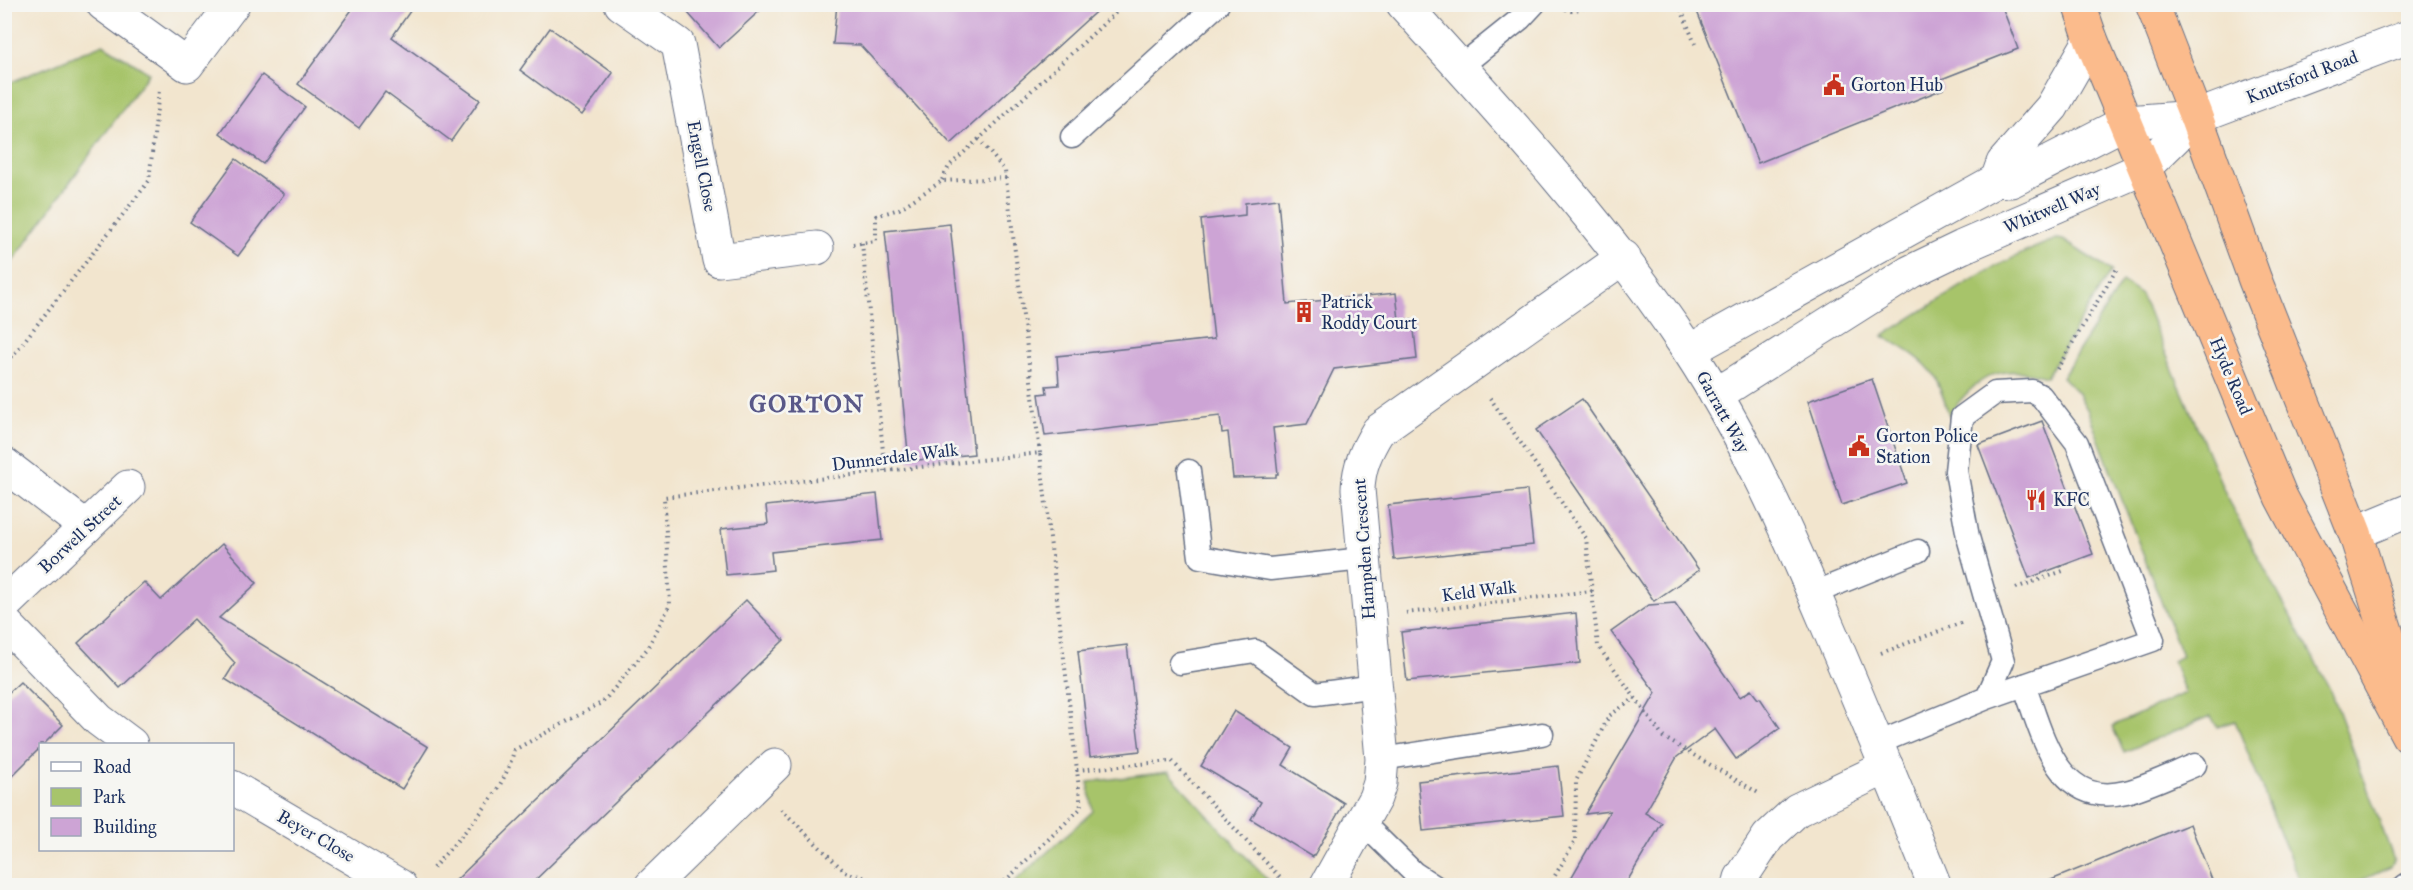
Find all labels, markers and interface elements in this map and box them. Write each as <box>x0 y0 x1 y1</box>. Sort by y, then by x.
street label: Knutsford Road <box>2243 46 2361 108</box>
public building icon: Gorton Hub <box>1822 73 1846 97</box>
place label: Gorton Hub <box>1851 74 1943 96</box>
street label: Engell Close <box>681 119 722 214</box>
street label: Whitwell Way <box>2000 177 2104 238</box>
place label: Patrick Roddy Court <box>1321 291 1418 334</box>
building icon: Patrick Roddy Court <box>1292 300 1316 324</box>
street label: Hyde Road <box>2205 334 2257 418</box>
street label: Garratt Way <box>1691 367 1755 457</box>
district label: GORTON <box>749 389 865 419</box>
place label: Gorton Police Station <box>1876 425 1978 468</box>
public building icon: Gorton Police Station <box>1847 434 1871 458</box>
street label: Dunnerdale Walk <box>830 438 960 476</box>
street label: Hampden Crescent <box>1348 477 1380 620</box>
restaurant icon: KFC <box>2024 488 2048 512</box>
place label: KFC <box>2053 489 2090 511</box>
street label: Borwell Street <box>34 490 126 578</box>
street label: Keld Walk <box>1441 575 1518 606</box>
legend <box>39 743 234 851</box>
text: Road <box>93 756 131 778</box>
text: Park <box>93 786 126 808</box>
street label: Beyer Close <box>273 805 359 867</box>
text: Building <box>93 816 157 839</box>

